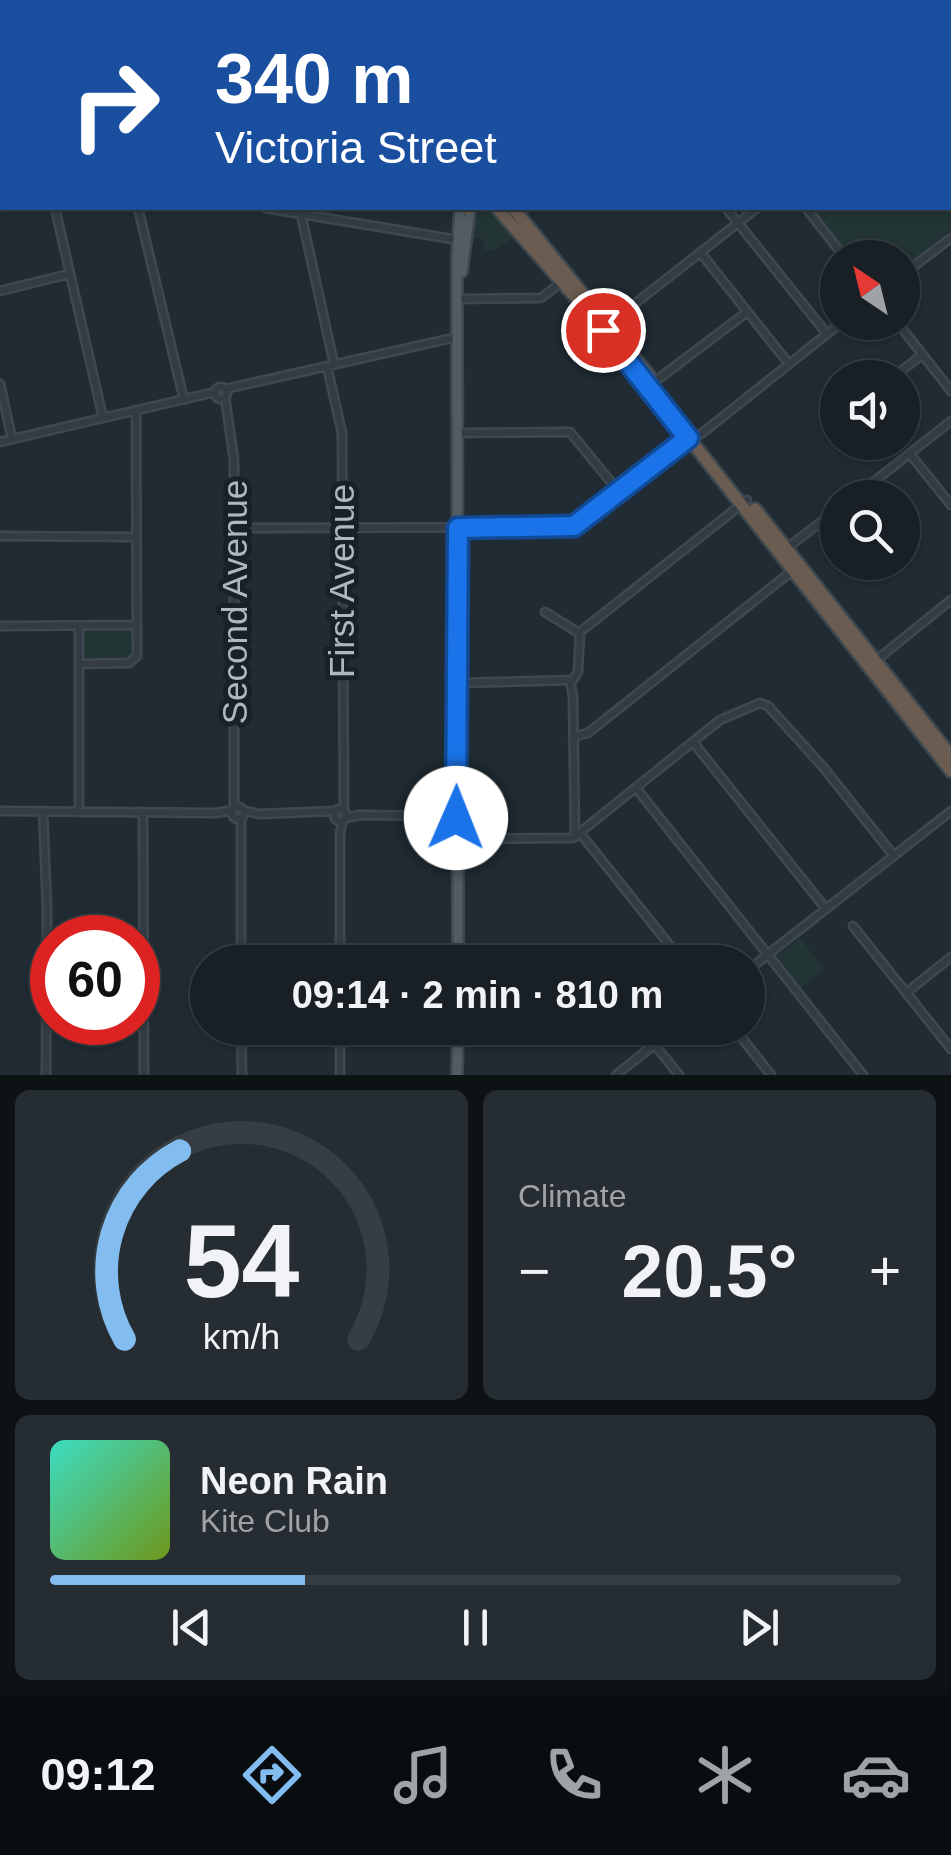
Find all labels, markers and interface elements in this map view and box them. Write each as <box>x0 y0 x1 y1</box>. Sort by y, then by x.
icon: right <box>50 40 180 170</box>
text: 340 m <box>215 40 413 118</box>
text: Victoria Street <box>215 122 497 173</box>
north arrow <box>820 240 920 340</box>
map controls <box>820 240 920 580</box>
pin <box>561 288 646 373</box>
icon: arrive <box>576 303 631 358</box>
button: sound <box>820 360 920 460</box>
street label: Second Avenue <box>215 480 254 724</box>
button: search <box>820 480 920 580</box>
street label: First Avenue <box>322 484 361 678</box>
position arrow <box>404 766 508 870</box>
speed limit sign: 60 <box>30 915 160 1045</box>
text: 09:14 · 2 min · 810 m <box>292 974 663 1016</box>
text: Climate <box>518 1178 626 1214</box>
text: 54 <box>184 1203 299 1319</box>
text: 20.5° <box>622 1229 797 1313</box>
text: − <box>518 1240 550 1302</box>
text: + <box>869 1240 901 1302</box>
text: km/h <box>203 1317 280 1357</box>
text: Neon Rain <box>200 1460 388 1502</box>
text: Kite Club <box>200 1503 330 1539</box>
icon: previous <box>164 1600 219 1655</box>
icon: pause <box>448 1600 503 1655</box>
icon: next <box>732 1600 787 1655</box>
icon: directions <box>237 1740 307 1810</box>
icon: music <box>388 1740 458 1810</box>
icon: phone <box>539 1740 609 1810</box>
icon: climate <box>690 1740 760 1810</box>
icon: car <box>841 1740 911 1810</box>
text: 09:12 <box>40 1749 156 1800</box>

